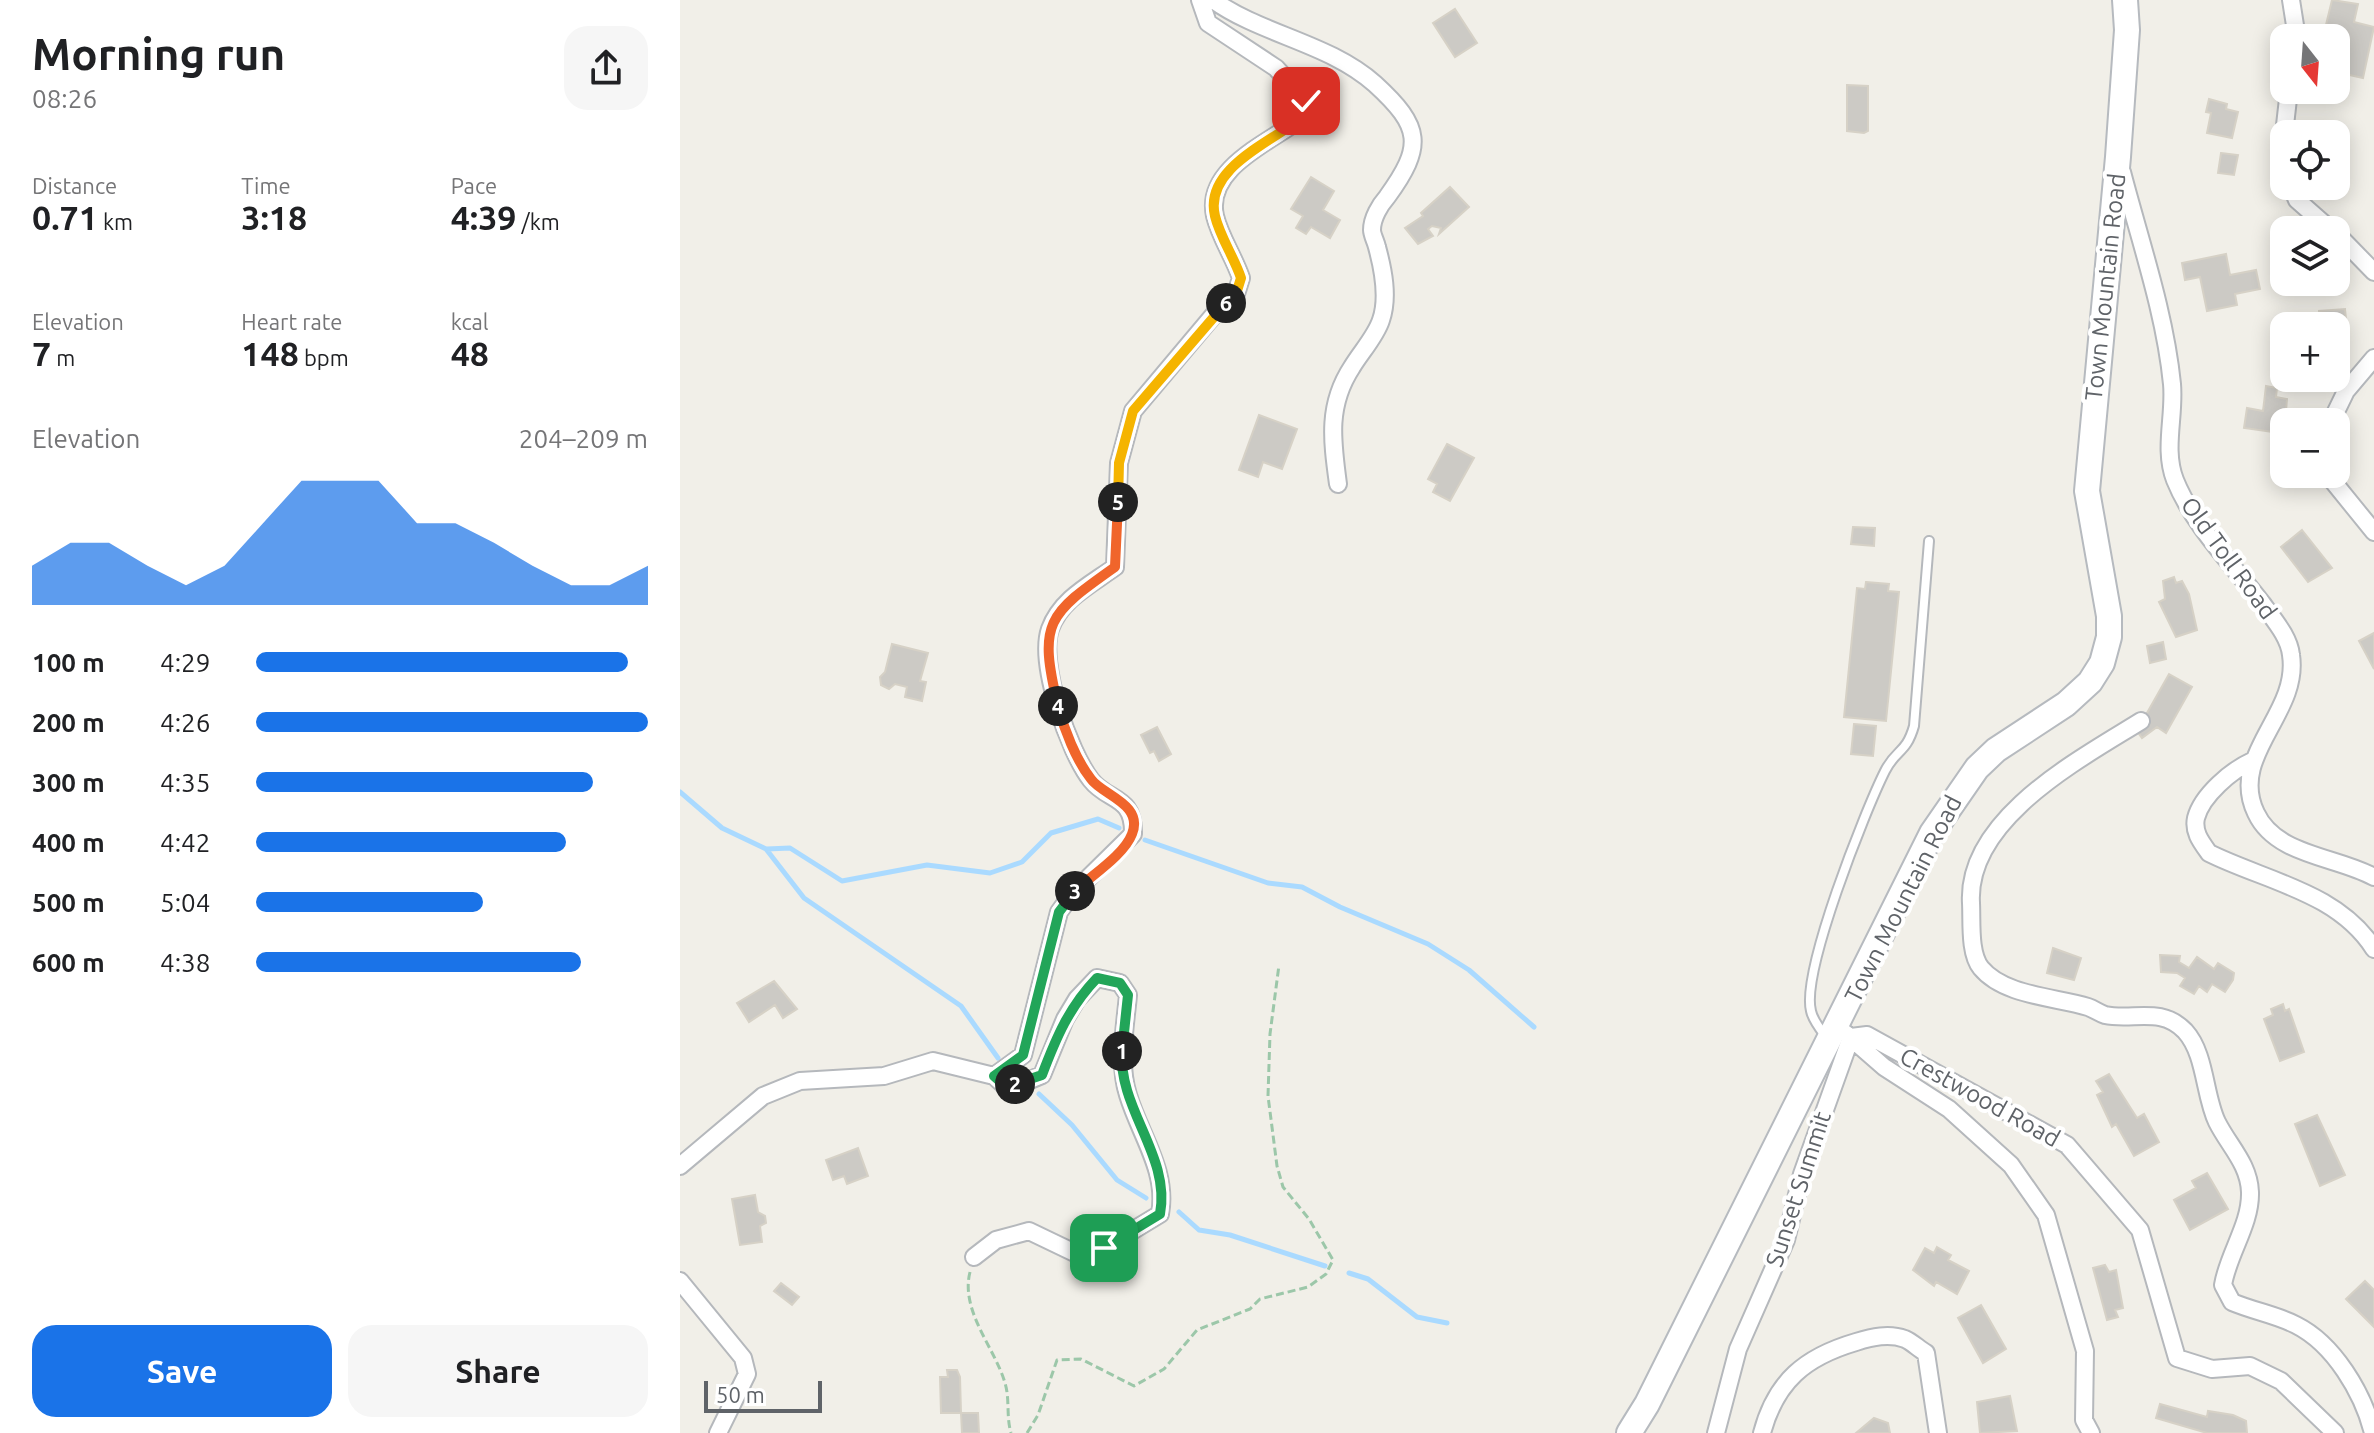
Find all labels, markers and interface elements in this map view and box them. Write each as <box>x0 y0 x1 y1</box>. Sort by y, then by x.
north arrow <box>2270 24 2350 104</box>
map controls <box>2270 24 2350 488</box>
button: share <box>564 26 648 110</box>
text: Morning run <box>32 29 285 78</box>
pin <box>1272 67 1340 135</box>
icon: check <box>1284 79 1328 123</box>
text: 08:26 <box>32 84 97 113</box>
button: locate <box>2270 120 2350 200</box>
street label: Town Mountain Road <box>2080 172 2130 402</box>
text: Distance <box>32 173 117 198</box>
text: Time <box>241 173 291 198</box>
text: Pace <box>451 173 497 198</box>
text: 0.71 <box>32 198 98 236</box>
text: 3:18 <box>241 198 307 236</box>
text: 4:39 <box>451 198 517 236</box>
text: km <box>98 209 133 234</box>
text: /km <box>517 209 560 234</box>
button: layers <box>2270 216 2350 296</box>
pin: 6 <box>1206 283 1246 323</box>
text: 6 <box>1220 290 1232 315</box>
text: Elevation <box>32 309 124 334</box>
text: Heart rate <box>241 309 343 334</box>
text: kcal <box>451 309 489 334</box>
button: + <box>2270 312 2350 392</box>
text: 7 <box>32 334 51 372</box>
text: 148 <box>241 334 299 372</box>
text: 48 <box>451 334 489 372</box>
text: m <box>51 345 75 370</box>
text: bpm <box>299 345 349 370</box>
button: − <box>2270 408 2350 488</box>
text: Elevation <box>32 424 140 453</box>
text: 204–209 m <box>519 424 648 453</box>
pin: 5 <box>1098 482 1138 522</box>
text: 5 <box>1112 489 1124 514</box>
street label: Old Toll Road <box>2176 492 2282 624</box>
text: 100 m <box>32 648 105 677</box>
text: 4:29 <box>160 648 210 677</box>
pin: 4 <box>1038 686 1078 726</box>
text: 4 <box>1052 693 1064 718</box>
text: 200 m <box>32 708 105 737</box>
text: 4:26 <box>160 708 210 737</box>
text: 300 m <box>32 768 105 797</box>
text: 4:35 <box>160 768 210 797</box>
street label: Town Mountain Road <box>1839 791 1967 1007</box>
text: 400 m <box>32 828 105 857</box>
text: 4:42 <box>160 828 210 857</box>
pin: 3 <box>1055 871 1095 911</box>
text: 3 <box>1069 878 1081 903</box>
text: 500 m <box>32 888 105 917</box>
text: 5:04 <box>160 888 210 917</box>
text: 600 m <box>32 948 105 977</box>
text: 4:38 <box>160 948 210 977</box>
pin: 1 <box>1102 1031 1142 1071</box>
text: 1 <box>1116 1038 1128 1063</box>
street label: Crestwood Road <box>1895 1042 2065 1152</box>
pin: 2 <box>995 1064 1035 1104</box>
text: 2 <box>1009 1071 1021 1096</box>
street label: Sunset Summit <box>1760 1107 1836 1270</box>
pin <box>1070 1214 1138 1282</box>
icon: arrive <box>1082 1226 1126 1270</box>
button: Save <box>32 1325 332 1417</box>
button: Share <box>348 1325 648 1417</box>
scale bar <box>704 1377 822 1413</box>
text: 50 m <box>716 1382 765 1407</box>

